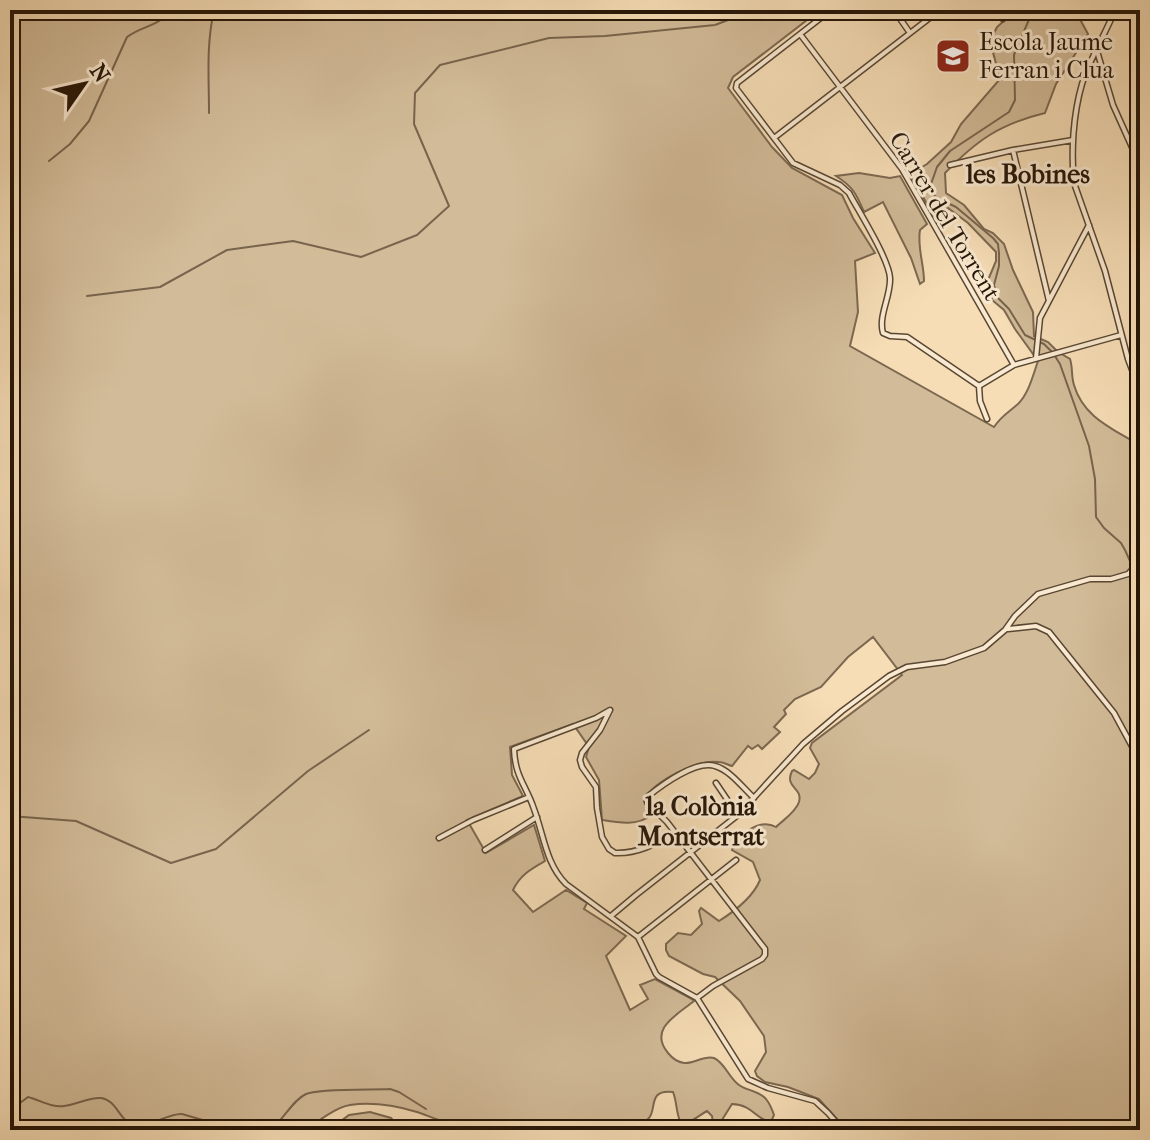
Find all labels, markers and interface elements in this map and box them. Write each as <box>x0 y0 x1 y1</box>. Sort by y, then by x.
place label: Escola Jaume Ferran i Clua <box>979 28 1115 84</box>
school or university icon: Escola Jaume Ferran i Clua <box>934 37 972 75</box>
north arrow <box>44 44 124 124</box>
text: N <box>84 59 115 88</box>
street label: Carrer del Torrent <box>884 127 1007 306</box>
district label: les Bobines <box>965 159 1090 190</box>
district label: la Colònia Montserrat <box>638 791 765 852</box>

